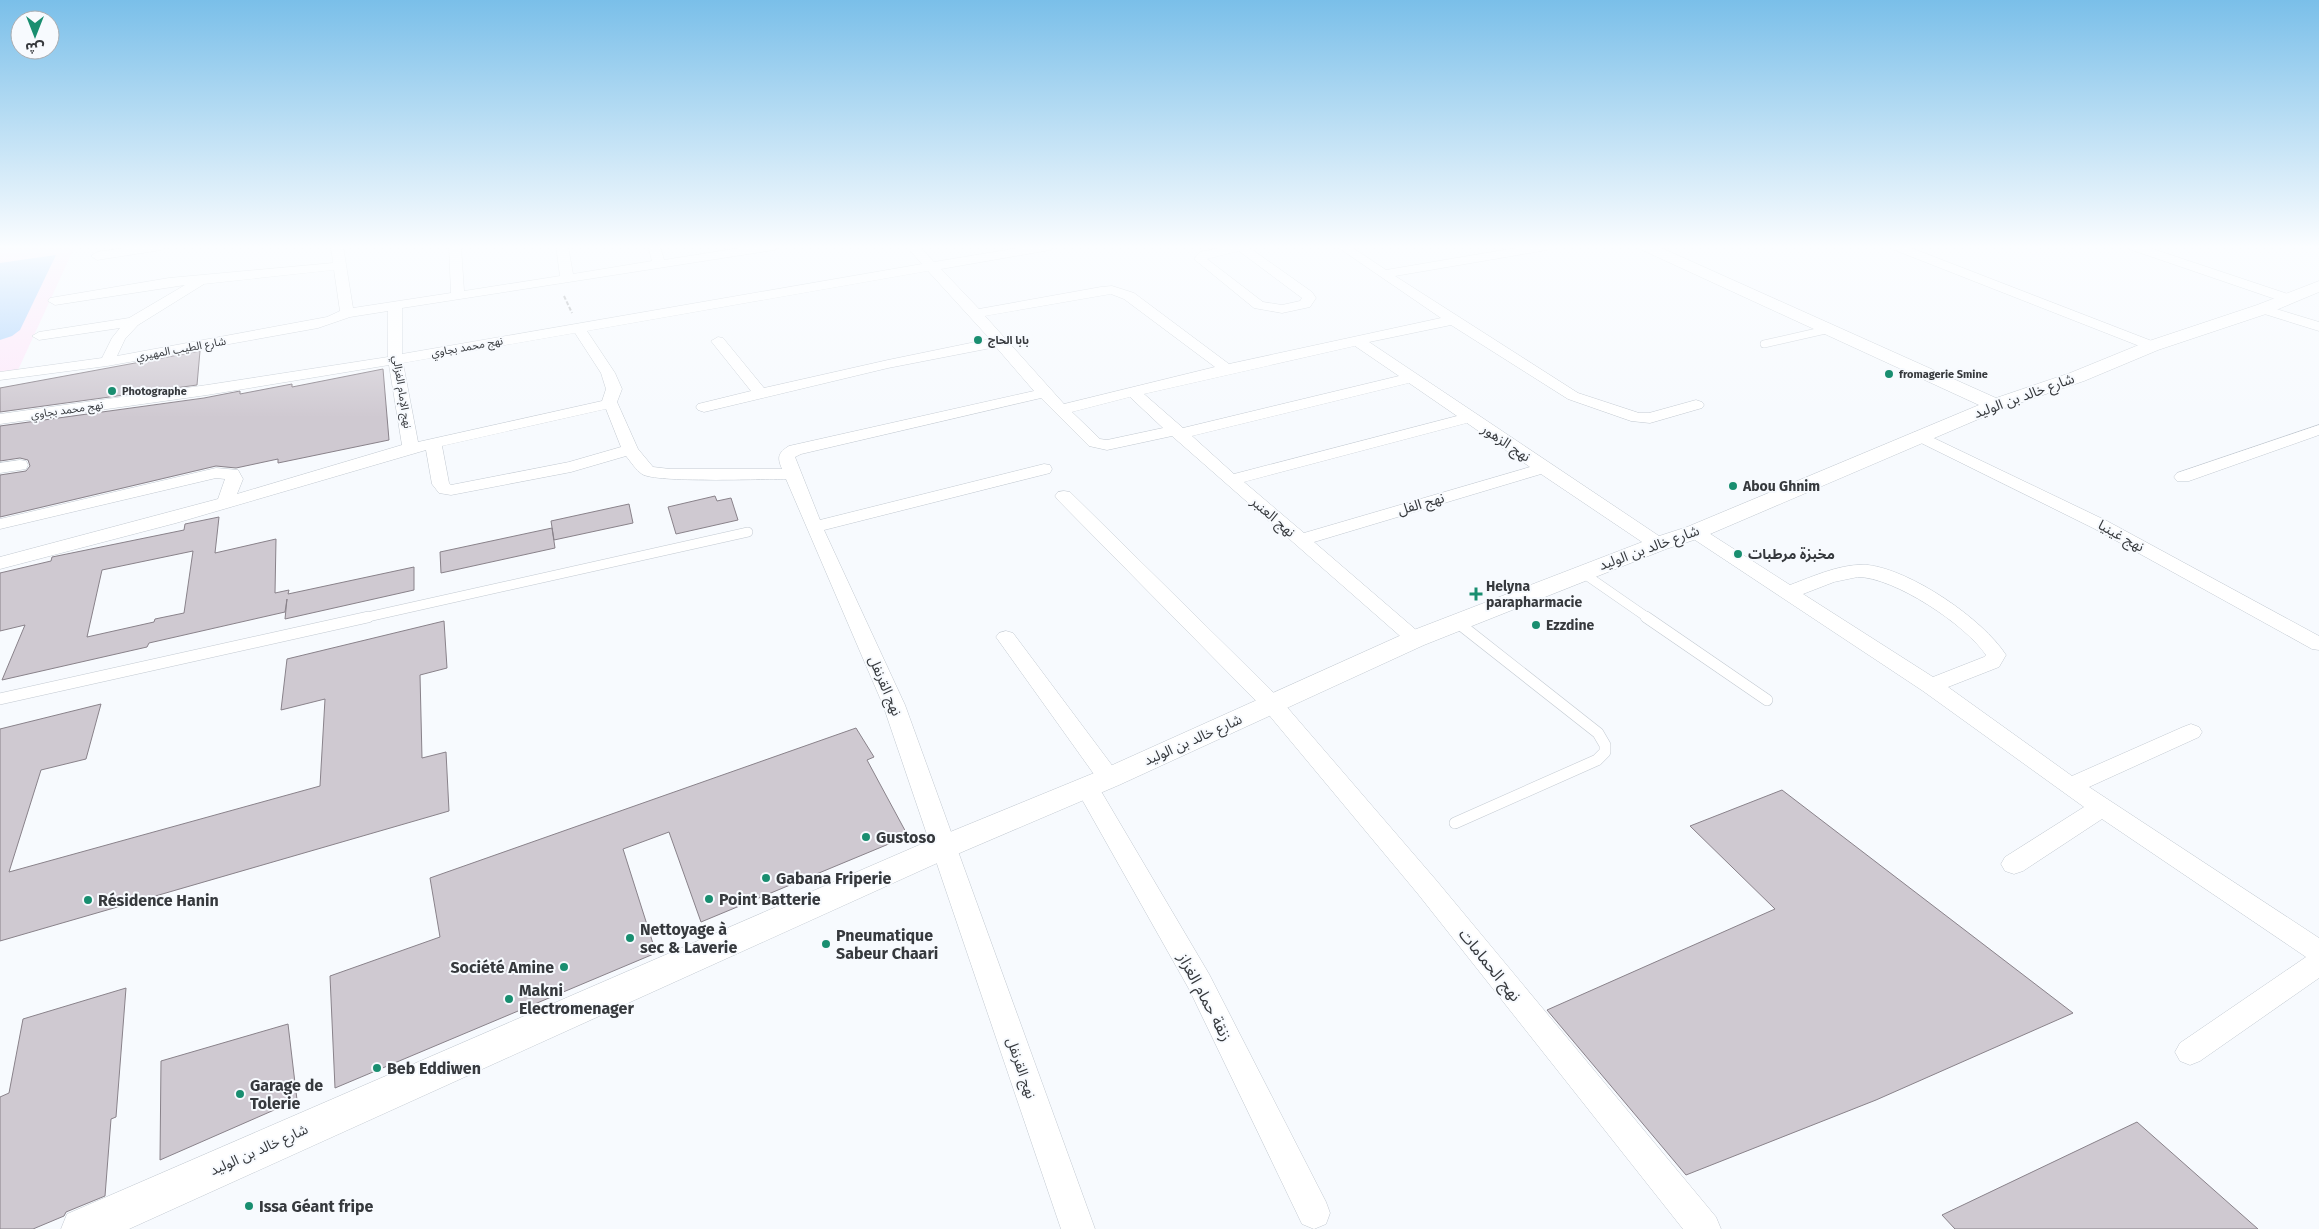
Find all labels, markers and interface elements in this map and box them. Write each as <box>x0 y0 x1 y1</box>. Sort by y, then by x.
north arrow <box>10 10 60 60</box>
text: ش <box>25 39 45 56</box>
street label: نهج محمد بجاوي <box>430 334 505 362</box>
marker: بابا الحاج <box>972 334 984 346</box>
place label: بابا الحاج <box>988 334 1029 348</box>
street label: شارع الطيب المهيري <box>135 335 228 366</box>
street label: نهج الإمام الغزالي <box>387 355 414 430</box>
marker: fromagerie Smine <box>1883 368 1895 380</box>
place label: fromagerie Smine <box>1899 368 1988 381</box>
street label: شارع خالد بن الوليد <box>1971 370 2077 424</box>
marker: Photographe <box>106 385 118 397</box>
place label: Photographe <box>122 385 187 398</box>
street label: نهج محمد بجاوي <box>30 398 104 424</box>
street label: نهج الزهور <box>1476 420 1534 467</box>
place label: Abou Ghnim <box>1742 478 1820 495</box>
marker: Abou Ghnim <box>1727 480 1739 492</box>
street label: نهج الفل <box>1396 489 1447 521</box>
street label: نهج العنبر <box>1245 493 1299 542</box>
street label: نهج غينيا <box>2094 516 2147 557</box>
street label: شارع خالد بن الوليد <box>1596 522 1702 576</box>
place label: مخبزة مرطبات <box>1748 546 1835 563</box>
marker: مخبزة مرطبات <box>1732 548 1744 560</box>
place label: Helyna parapharmacie <box>1486 578 1583 611</box>
marker: Helyna parapharmacie <box>1470 588 1482 600</box>
place label: Ezzdine <box>1546 617 1595 634</box>
marker: Ezzdine <box>1530 619 1542 631</box>
street label: نهج القرنفل <box>863 653 905 720</box>
street label: شارع خالد بن الوليد <box>1141 711 1246 771</box>
place label: Gustoso <box>876 828 936 847</box>
marker: Gustoso <box>860 831 872 843</box>
place label: Gabana Friperie <box>776 869 892 888</box>
marker: Gabana Friperie <box>760 872 772 884</box>
place label: Point Batterie <box>719 890 821 909</box>
place label: Résidence Hanin <box>98 891 219 910</box>
marker: Point Batterie <box>703 893 715 905</box>
marker: Résidence Hanin <box>82 894 94 906</box>
place label: Nettoyage à sec & Laverie <box>640 920 737 957</box>
street label: نهج الحمامات <box>1453 925 1525 1007</box>
place label: Pneumatique Sabeur Chaari <box>836 926 938 963</box>
marker: Nettoyage à sec & Laverie <box>624 932 636 944</box>
marker: Pneumatique Sabeur Chaari <box>820 938 832 950</box>
street label: زنقة حمام الغزاز <box>1171 949 1236 1046</box>
place label: Société Amine <box>450 958 554 977</box>
marker: Société Amine <box>558 961 570 973</box>
place label: Makni Electromenager <box>519 981 634 1018</box>
marker: Makni Electromenager <box>503 993 515 1005</box>
street label: نهج القرنفل <box>1001 1035 1039 1102</box>
place label: Beb Eddiwen <box>387 1059 481 1078</box>
marker: Beb Eddiwen <box>371 1062 383 1074</box>
place label: Garage de Tolerie <box>250 1076 323 1113</box>
marker: Garage de Tolerie <box>234 1088 246 1100</box>
street label: شارع خالد بن الوليد <box>207 1121 312 1181</box>
place label: Issa Géant fripe <box>259 1197 374 1216</box>
marker: Issa Géant fripe <box>243 1200 255 1212</box>

